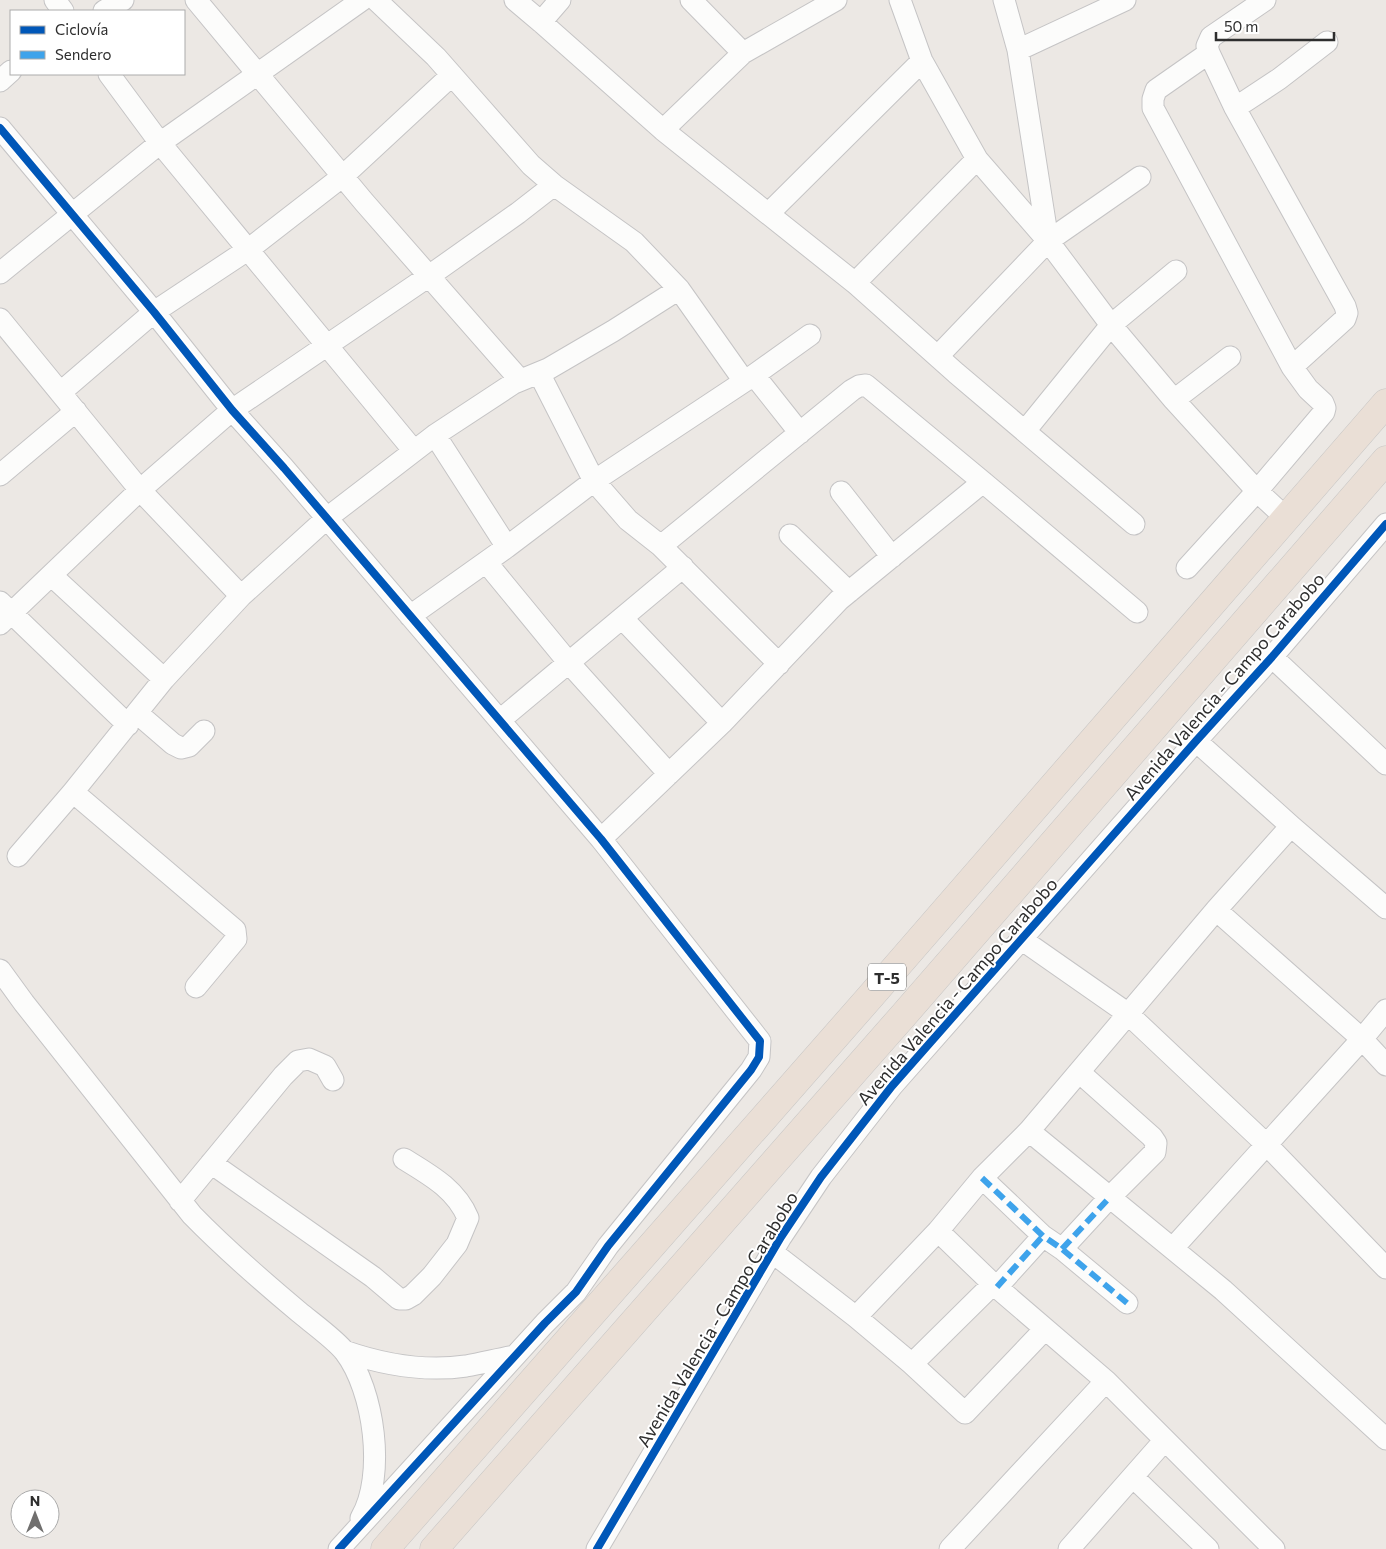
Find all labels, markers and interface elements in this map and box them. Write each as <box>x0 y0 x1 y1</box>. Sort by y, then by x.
legend <box>10 10 185 75</box>
scale bar <box>1216 10 1334 42</box>
text: 50 m <box>1224 17 1258 35</box>
text: Ciclovía <box>55 20 108 38</box>
text: Sendero <box>55 45 112 63</box>
street label: Avenida Valencia - Campo Carabobo <box>1119 568 1329 804</box>
street label: Avenida Valencia - Campo Carabobo <box>852 873 1062 1109</box>
road number: T-5 <box>868 964 906 990</box>
street label: Avenida Valencia - Campo Carabobo <box>632 1187 802 1451</box>
north arrow <box>10 1489 60 1539</box>
text: N <box>30 1492 40 1509</box>

